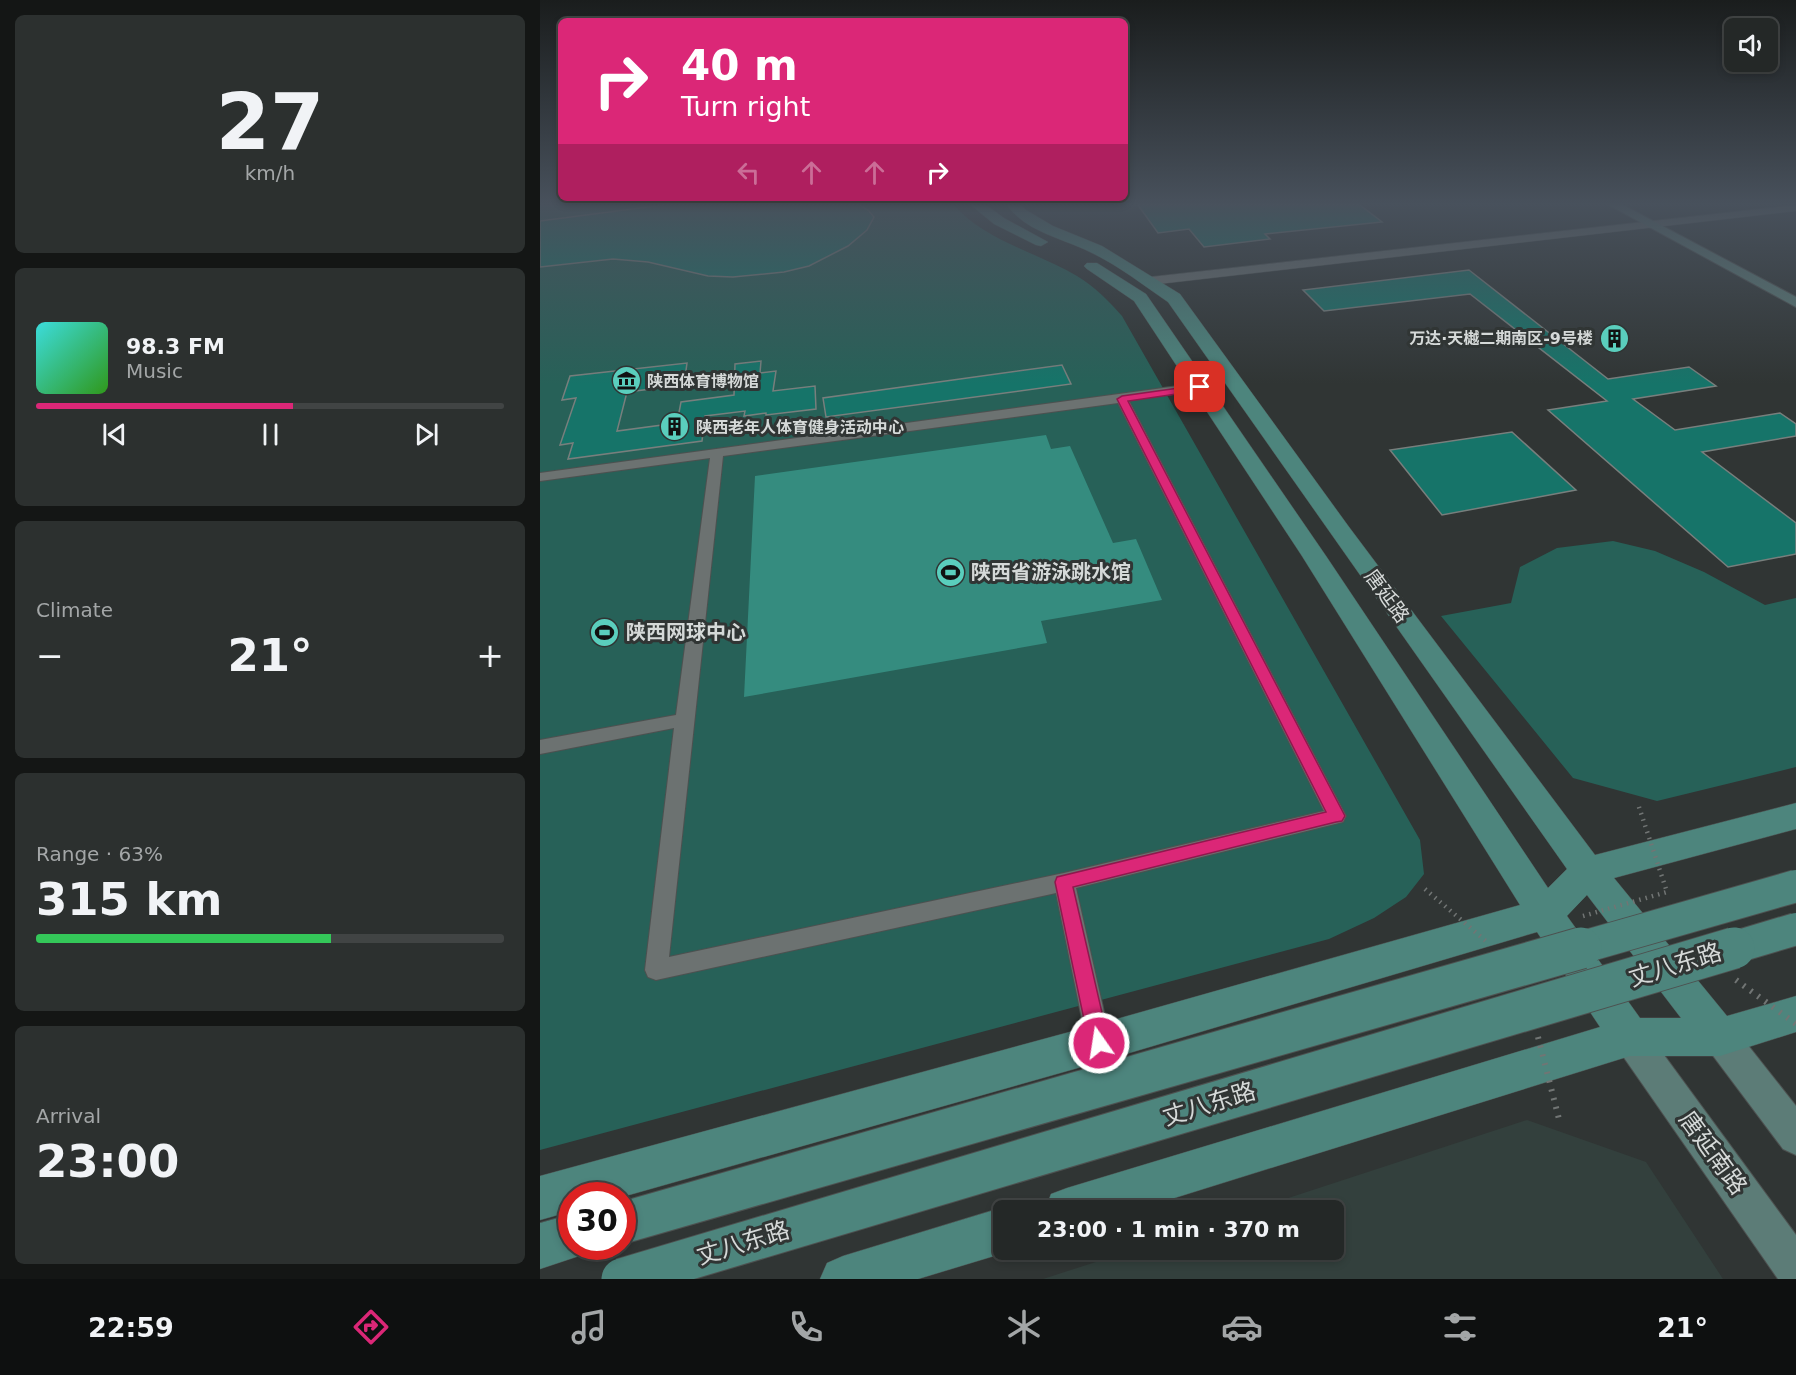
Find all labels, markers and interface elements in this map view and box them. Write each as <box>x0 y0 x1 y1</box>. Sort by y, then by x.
map controls <box>1724 18 1778 72</box>
button: sound <box>1724 18 1778 72</box>
text: 40 m <box>681 41 798 90</box>
icon: right <box>582 42 660 120</box>
text: 27 <box>216 77 324 167</box>
text: Turn right <box>681 91 810 122</box>
icon: left <box>732 156 765 189</box>
icon: ahead <box>795 156 828 189</box>
icon: ahead <box>858 156 891 189</box>
icon: right <box>921 156 954 189</box>
text: km/h <box>245 161 295 185</box>
building icon: 万达·天樾二期南区-9号楼 <box>1598 322 1630 354</box>
place label: 万达·天樾二期南区-9号楼 <box>1409 329 1593 348</box>
text: 98.3 FM <box>126 334 225 359</box>
text: Music <box>126 359 183 383</box>
pin <box>1174 361 1225 412</box>
museum icon: 陕西体育博物馆 <box>610 365 642 397</box>
icon: arrive <box>1183 370 1216 403</box>
place label: 陕西体育博物馆 <box>647 372 759 391</box>
building icon: 陕西老年人体育健身活动中心 <box>659 411 691 443</box>
icon: previous <box>98 418 131 451</box>
icon: pause <box>254 418 287 451</box>
icon: next <box>410 418 443 451</box>
place label: 陕西老年人体育健身活动中心 <box>696 418 904 437</box>
sports icon: 陕西省游泳跳水馆 <box>934 556 966 588</box>
place label: 陕西省游泳跳水馆 <box>971 560 1131 584</box>
street label: 唐延路 <box>1360 565 1414 627</box>
text: Climate <box>36 598 113 622</box>
sports icon: 陕西网球中心 <box>589 616 621 648</box>
place label: 陕西网球中心 <box>626 620 746 644</box>
text: 21° <box>227 629 313 682</box>
text: − <box>36 636 64 675</box>
text: + <box>476 636 504 675</box>
text: Range · 63% <box>36 842 163 866</box>
text: 315 km <box>36 873 222 926</box>
street label: 丈八东路 <box>1625 938 1725 992</box>
position arrow <box>1067 1011 1131 1075</box>
street label: 丈八东路 <box>1159 1077 1259 1131</box>
text: Arrival <box>36 1104 101 1128</box>
street label: 唐延南路 <box>1673 1106 1753 1200</box>
text: 23:00 <box>36 1135 179 1188</box>
speed limit sign: 30 <box>558 1182 636 1260</box>
street label: 丈八东路 <box>693 1216 793 1270</box>
text: 23:00 · 1 min · 370 m <box>1037 1217 1300 1242</box>
icon: directions <box>350 1306 392 1348</box>
icon: music <box>568 1306 610 1348</box>
icon: phone <box>785 1306 827 1348</box>
icon: climate <box>1003 1306 1045 1348</box>
icon: car <box>1221 1306 1263 1348</box>
icon: filters <box>1439 1306 1481 1348</box>
text: 22:59 <box>88 1312 174 1343</box>
text: 21° <box>1657 1312 1708 1343</box>

